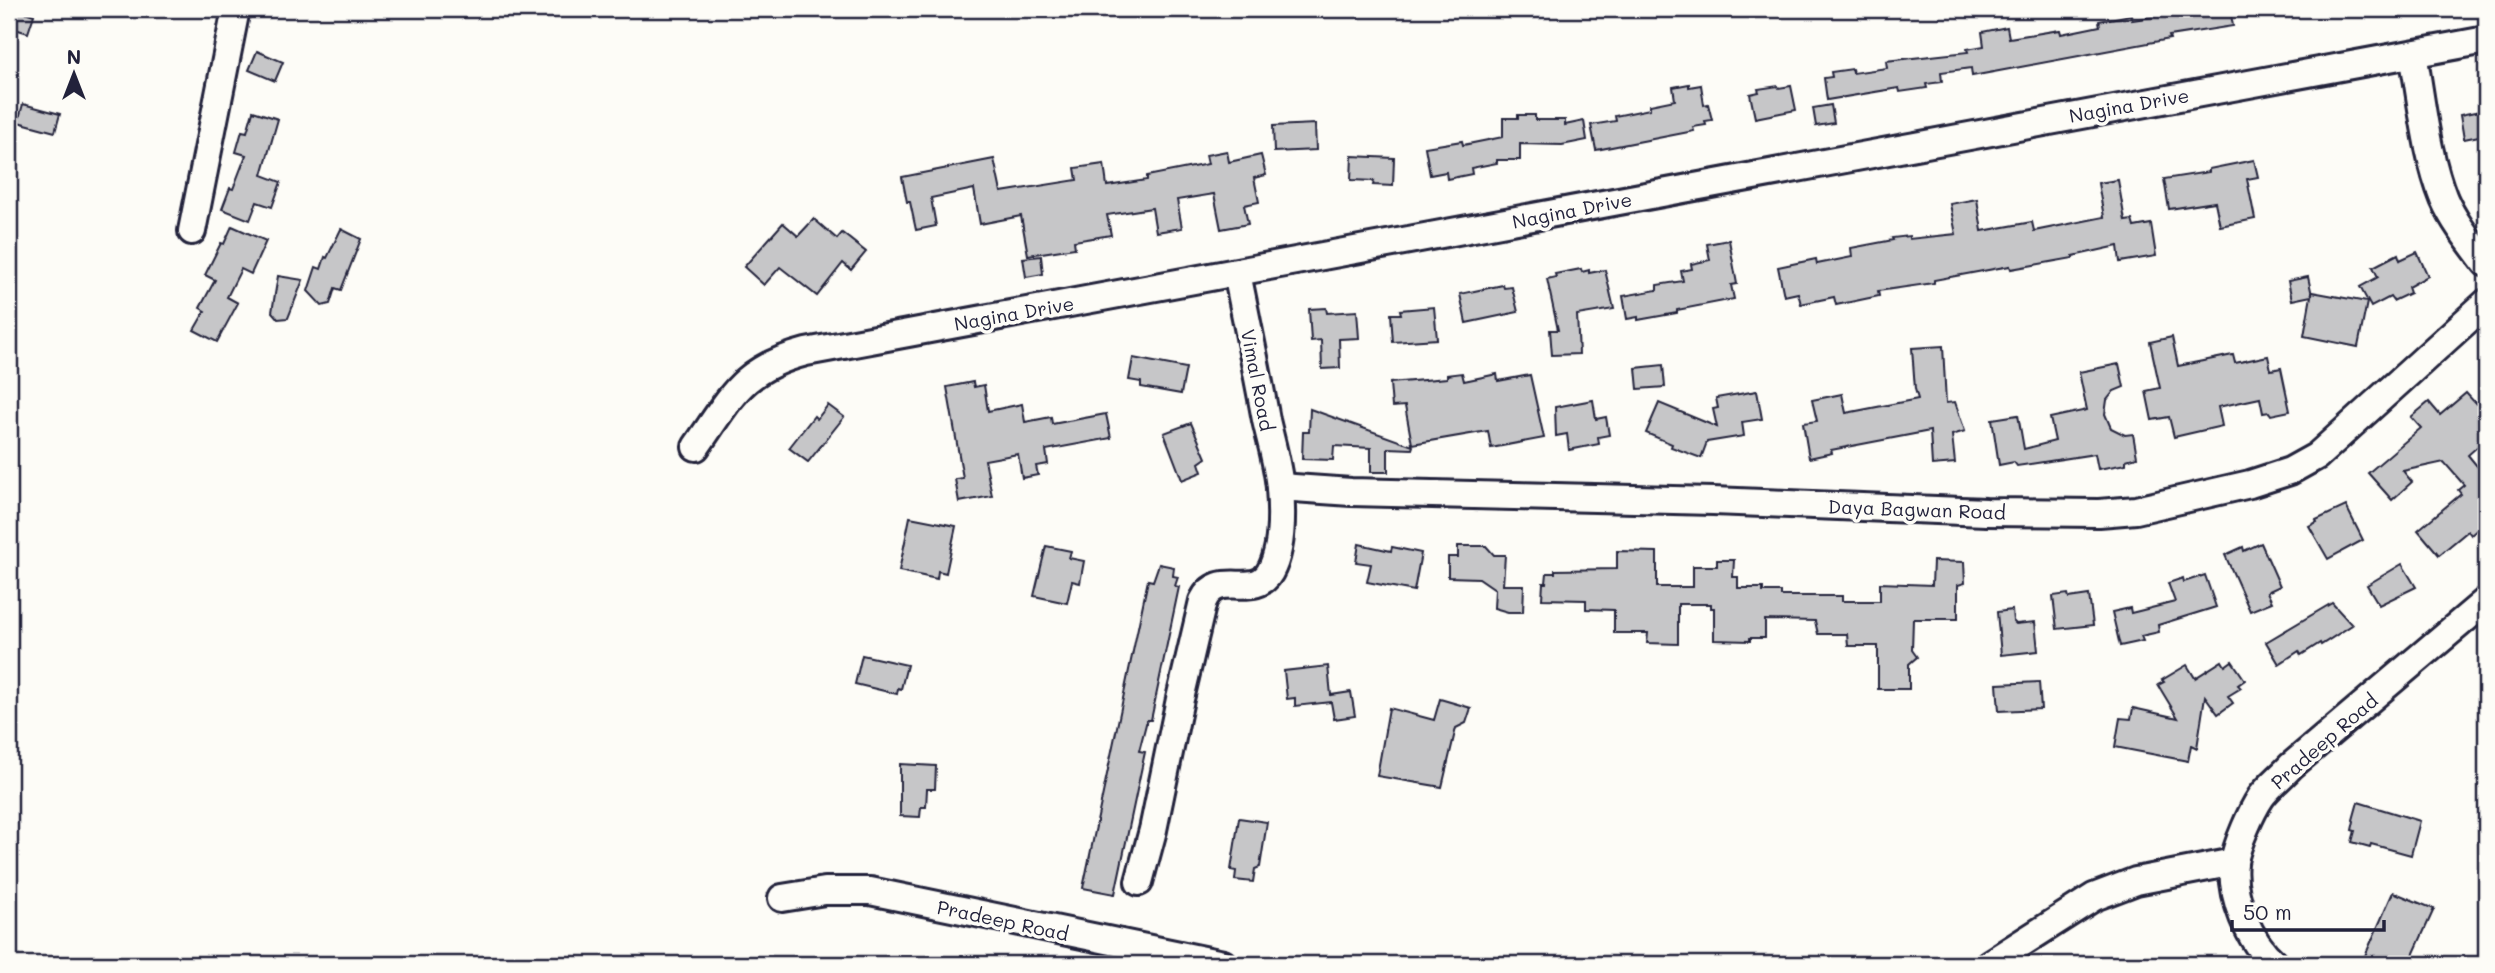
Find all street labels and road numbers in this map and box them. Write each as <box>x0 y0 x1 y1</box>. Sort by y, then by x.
street label: Nagina Drive <box>2067 82 2191 128</box>
street label: Nagina Drive <box>1510 186 1634 234</box>
street label: Nagina Drive <box>952 290 1076 336</box>
street label: Vimal Road <box>1236 327 1280 433</box>
street label: Daya Bagwan Road <box>1828 493 2006 525</box>
street label: Pradeep Road <box>2265 688 2383 794</box>
street label: Pradeep Road <box>935 894 1071 946</box>

